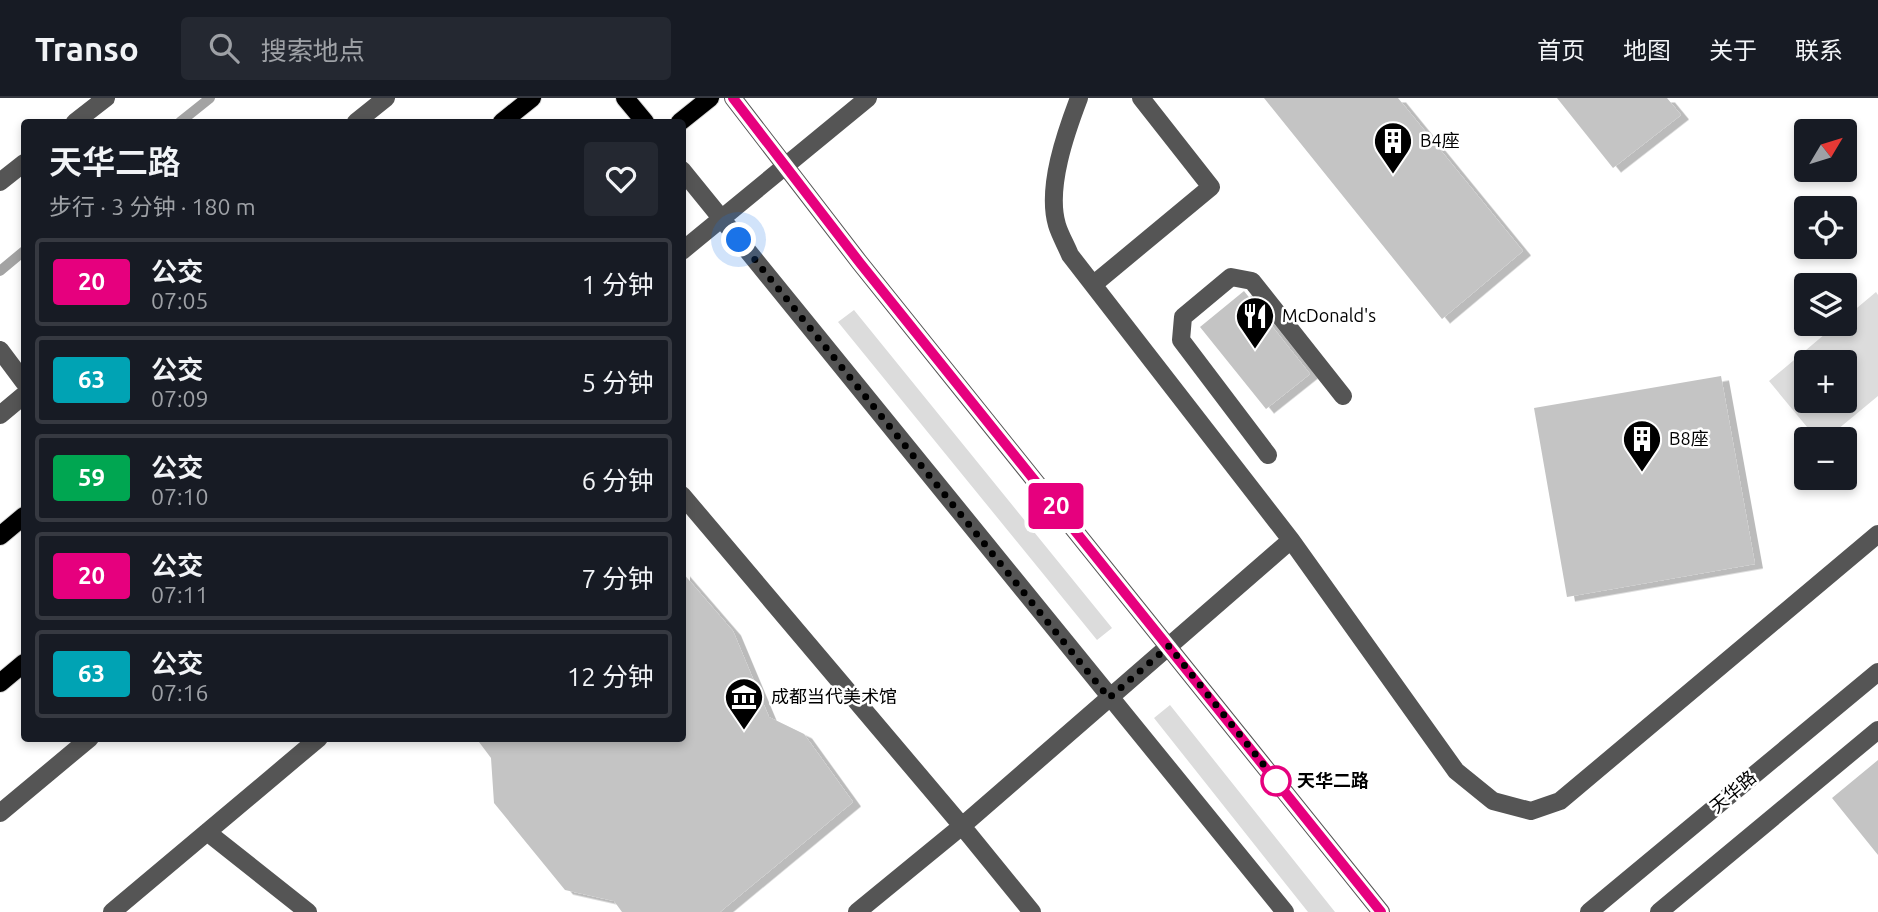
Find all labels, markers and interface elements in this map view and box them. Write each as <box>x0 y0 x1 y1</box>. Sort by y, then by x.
search box <box>181 17 671 80</box>
icon: search <box>205 29 243 67</box>
text: Transo <box>35 30 139 67</box>
text: 搜索地点 <box>261 36 365 65</box>
text: 首页 <box>1537 37 1585 64</box>
text: 地图 <box>1623 37 1671 64</box>
text: 关于 <box>1709 37 1757 64</box>
text: 联系 <box>1795 37 1843 64</box>
north arrow <box>1794 119 1857 182</box>
map controls <box>1794 119 1857 490</box>
building icon: B4座 <box>1372 120 1414 175</box>
place label: B4座 <box>1420 130 1460 150</box>
button: heart <box>584 142 658 216</box>
text: 天华二路 <box>49 143 181 180</box>
text: 步行 · 3 分钟 · 180 m <box>49 194 256 219</box>
button: locate <box>1794 196 1857 259</box>
your location <box>721 222 756 257</box>
text: 公交 <box>151 257 203 286</box>
text: 20 <box>78 268 105 295</box>
text: 1 分钟 <box>581 270 654 299</box>
button: layers <box>1794 273 1857 336</box>
text: 07:05 <box>151 288 209 313</box>
restaurant icon: McDonald's <box>1234 295 1276 350</box>
place label: McDonald's <box>1282 305 1376 325</box>
button: + <box>1794 350 1857 413</box>
text: 公交 <box>151 355 203 384</box>
text: 63 <box>78 366 105 393</box>
text: 5 分钟 <box>581 368 654 397</box>
text: 07:09 <box>151 386 209 411</box>
building icon: B8座 <box>1621 418 1663 473</box>
button: − <box>1794 427 1857 490</box>
place label: B8座 <box>1669 428 1709 448</box>
text: 公交 <box>151 453 203 482</box>
text: 59 <box>78 464 105 491</box>
text: 6 分钟 <box>581 466 654 495</box>
line badge: 20 <box>1024 483 1088 529</box>
text: 07:10 <box>151 484 209 509</box>
text: 20 <box>1042 492 1070 519</box>
text: 公交 <box>151 551 203 580</box>
text: 20 <box>78 562 105 589</box>
text: 7 分钟 <box>581 564 654 593</box>
text: 07:11 <box>151 582 209 607</box>
text: 公交 <box>151 649 203 678</box>
text: 63 <box>78 660 105 687</box>
text: 12 分钟 <box>567 662 654 691</box>
museum icon: 成都当代美术馆 <box>723 676 765 731</box>
text: 07:16 <box>151 680 209 705</box>
place label: 成都当代美术馆 <box>771 686 897 706</box>
marker: 天华二路 <box>1261 766 1291 796</box>
street label: 天华路 <box>1705 766 1759 816</box>
place label: 天华二路 <box>1297 770 1369 790</box>

